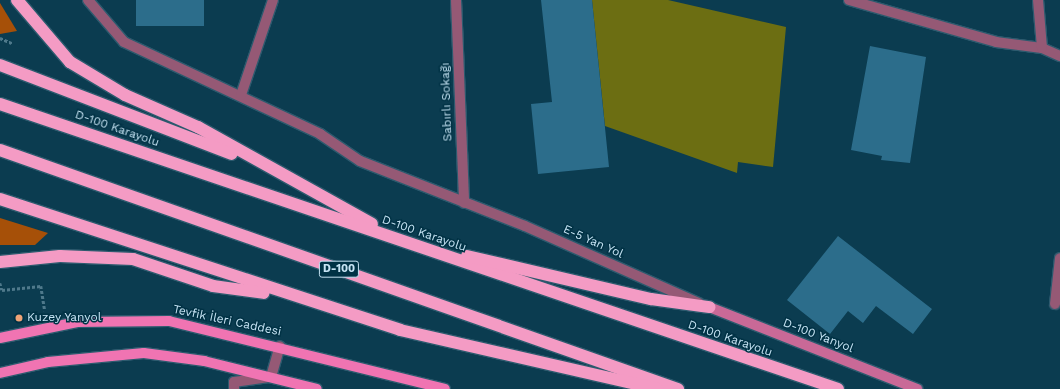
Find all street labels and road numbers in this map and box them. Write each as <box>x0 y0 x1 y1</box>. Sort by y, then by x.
street label: Sabırlı Sokağı <box>438 62 456 142</box>
street label: D-100 Karayolu <box>73 108 161 150</box>
street label: D-100 Karayolu <box>380 213 468 255</box>
street label: E-5 Yan Yol <box>560 222 626 262</box>
road number: D-100 <box>318 260 360 278</box>
street label: Tevfik İleri Caddesi <box>171 302 283 340</box>
street label: D-100 Yanyol <box>780 316 856 356</box>
street label: D-100 Karayolu <box>686 318 774 360</box>

